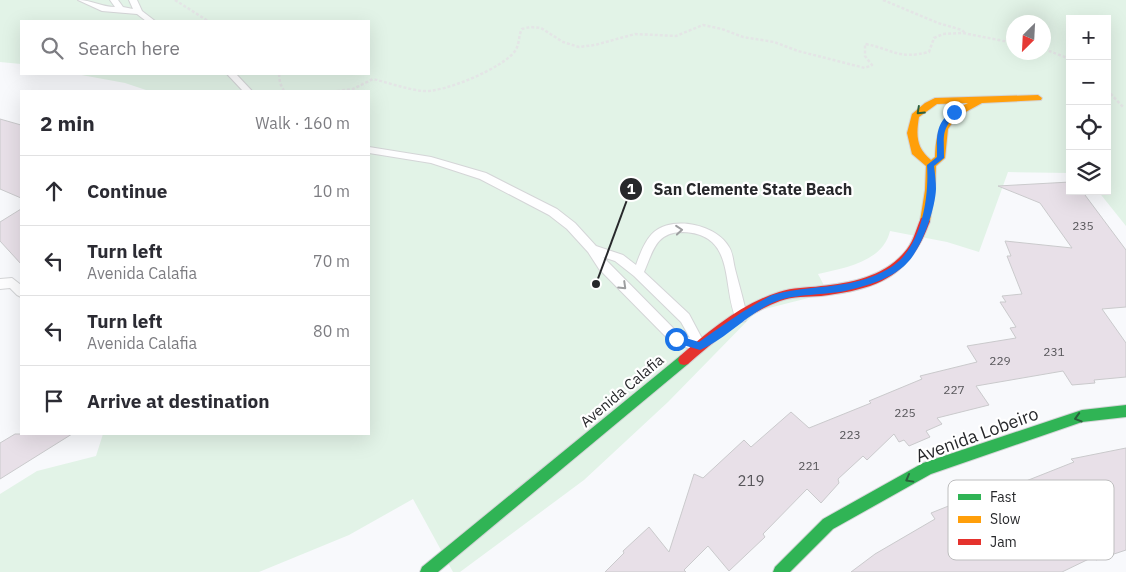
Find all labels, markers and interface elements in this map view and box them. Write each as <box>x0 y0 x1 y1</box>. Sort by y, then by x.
north arrow <box>1006 15 1051 60</box>
map controls <box>1066 15 1111 195</box>
button: + <box>1066 15 1111 60</box>
search box <box>20 20 370 75</box>
icon: search <box>38 34 66 62</box>
text: Search here <box>78 36 180 60</box>
button: − <box>1066 60 1111 105</box>
route end <box>943 101 966 124</box>
one-way arrow <box>917 105 926 114</box>
button: locate <box>1066 105 1111 150</box>
text: 2 min <box>40 109 95 137</box>
text: Walk · 160 m <box>255 113 350 133</box>
button: layers <box>1066 150 1111 195</box>
callout: San Clemente State Beach <box>619 173 863 204</box>
icon: ahead <box>40 177 68 205</box>
text: Continue <box>87 179 167 203</box>
text: 1 <box>626 179 636 198</box>
text: San Clemente State Beach <box>654 179 852 199</box>
text: 10 m <box>313 181 350 201</box>
house number: 235 <box>1072 218 1094 233</box>
one-way arrow <box>676 224 684 235</box>
text: Turn left <box>87 239 163 263</box>
icon: left <box>40 247 68 275</box>
text: 70 m <box>313 251 350 271</box>
text: Avenida Calafia <box>87 263 197 283</box>
one-way arrow <box>617 280 626 289</box>
text: Turn left <box>87 309 163 333</box>
icon: left <box>40 317 68 345</box>
text: 80 m <box>313 321 350 341</box>
route start <box>665 328 688 351</box>
text: Avenida Calafia <box>87 333 197 353</box>
house number: 231 <box>1043 344 1065 359</box>
street label: Avenida Calafia <box>576 350 667 431</box>
house number: 229 <box>989 353 1011 368</box>
house number: 227 <box>943 382 965 397</box>
icon: arrive <box>40 387 68 415</box>
text: Arrive at destination <box>87 389 270 413</box>
street label: Avenida Lobeiro <box>912 402 1041 467</box>
house number: 225 <box>894 405 916 420</box>
one-way arrow <box>1074 412 1082 423</box>
house number: 223 <box>839 427 861 442</box>
house number: 221 <box>798 458 820 473</box>
house number: 219 <box>737 471 765 490</box>
one-way arrow <box>905 473 914 483</box>
legend <box>948 480 1114 560</box>
text: Fast <box>990 488 1016 506</box>
text: Slow <box>990 510 1021 528</box>
text: Jam <box>990 533 1017 551</box>

